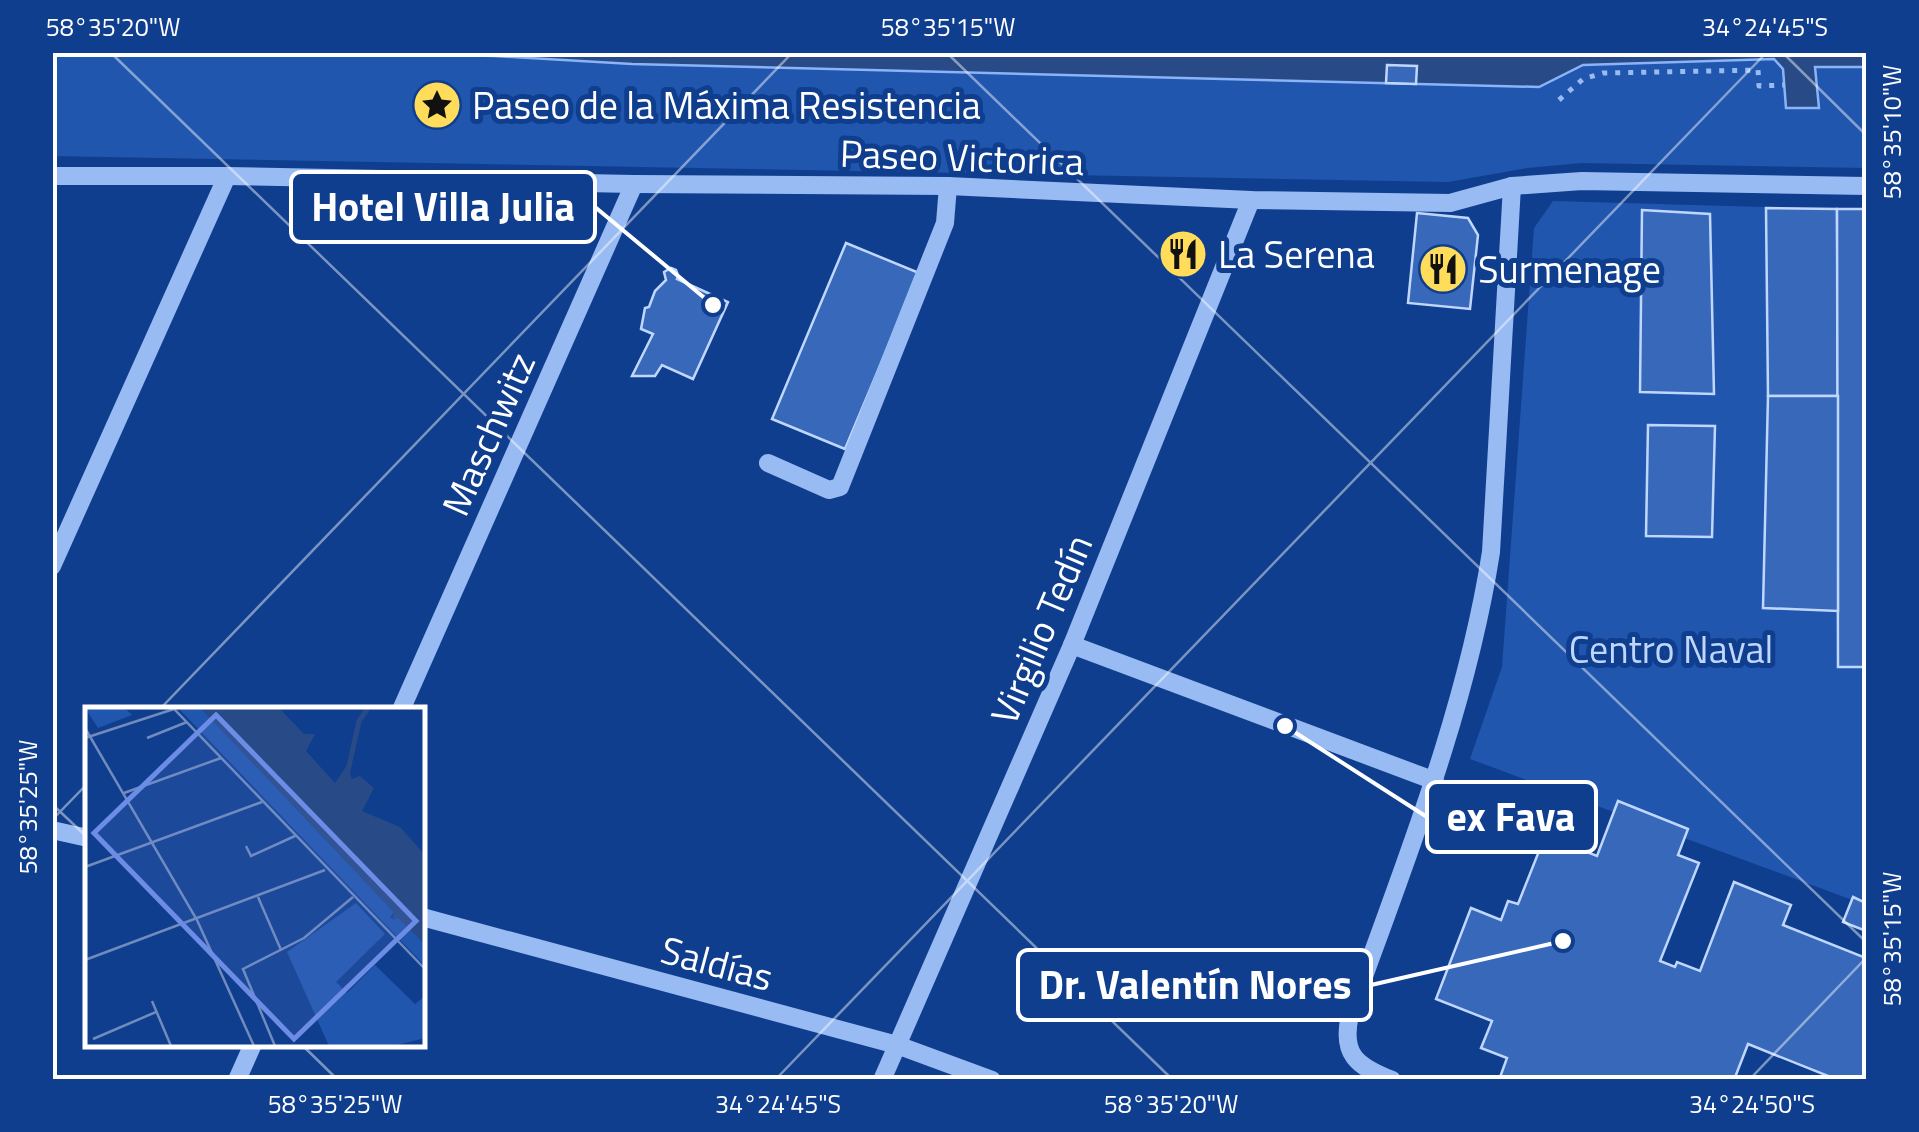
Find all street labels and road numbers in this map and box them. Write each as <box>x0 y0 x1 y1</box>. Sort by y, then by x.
street label: Paseo Victorica <box>839 124 1085 190</box>
street label: Maschwitz <box>426 343 550 525</box>
street label: Virgilio Tedín <box>975 525 1107 733</box>
street label: Saldías <box>655 920 779 1006</box>

